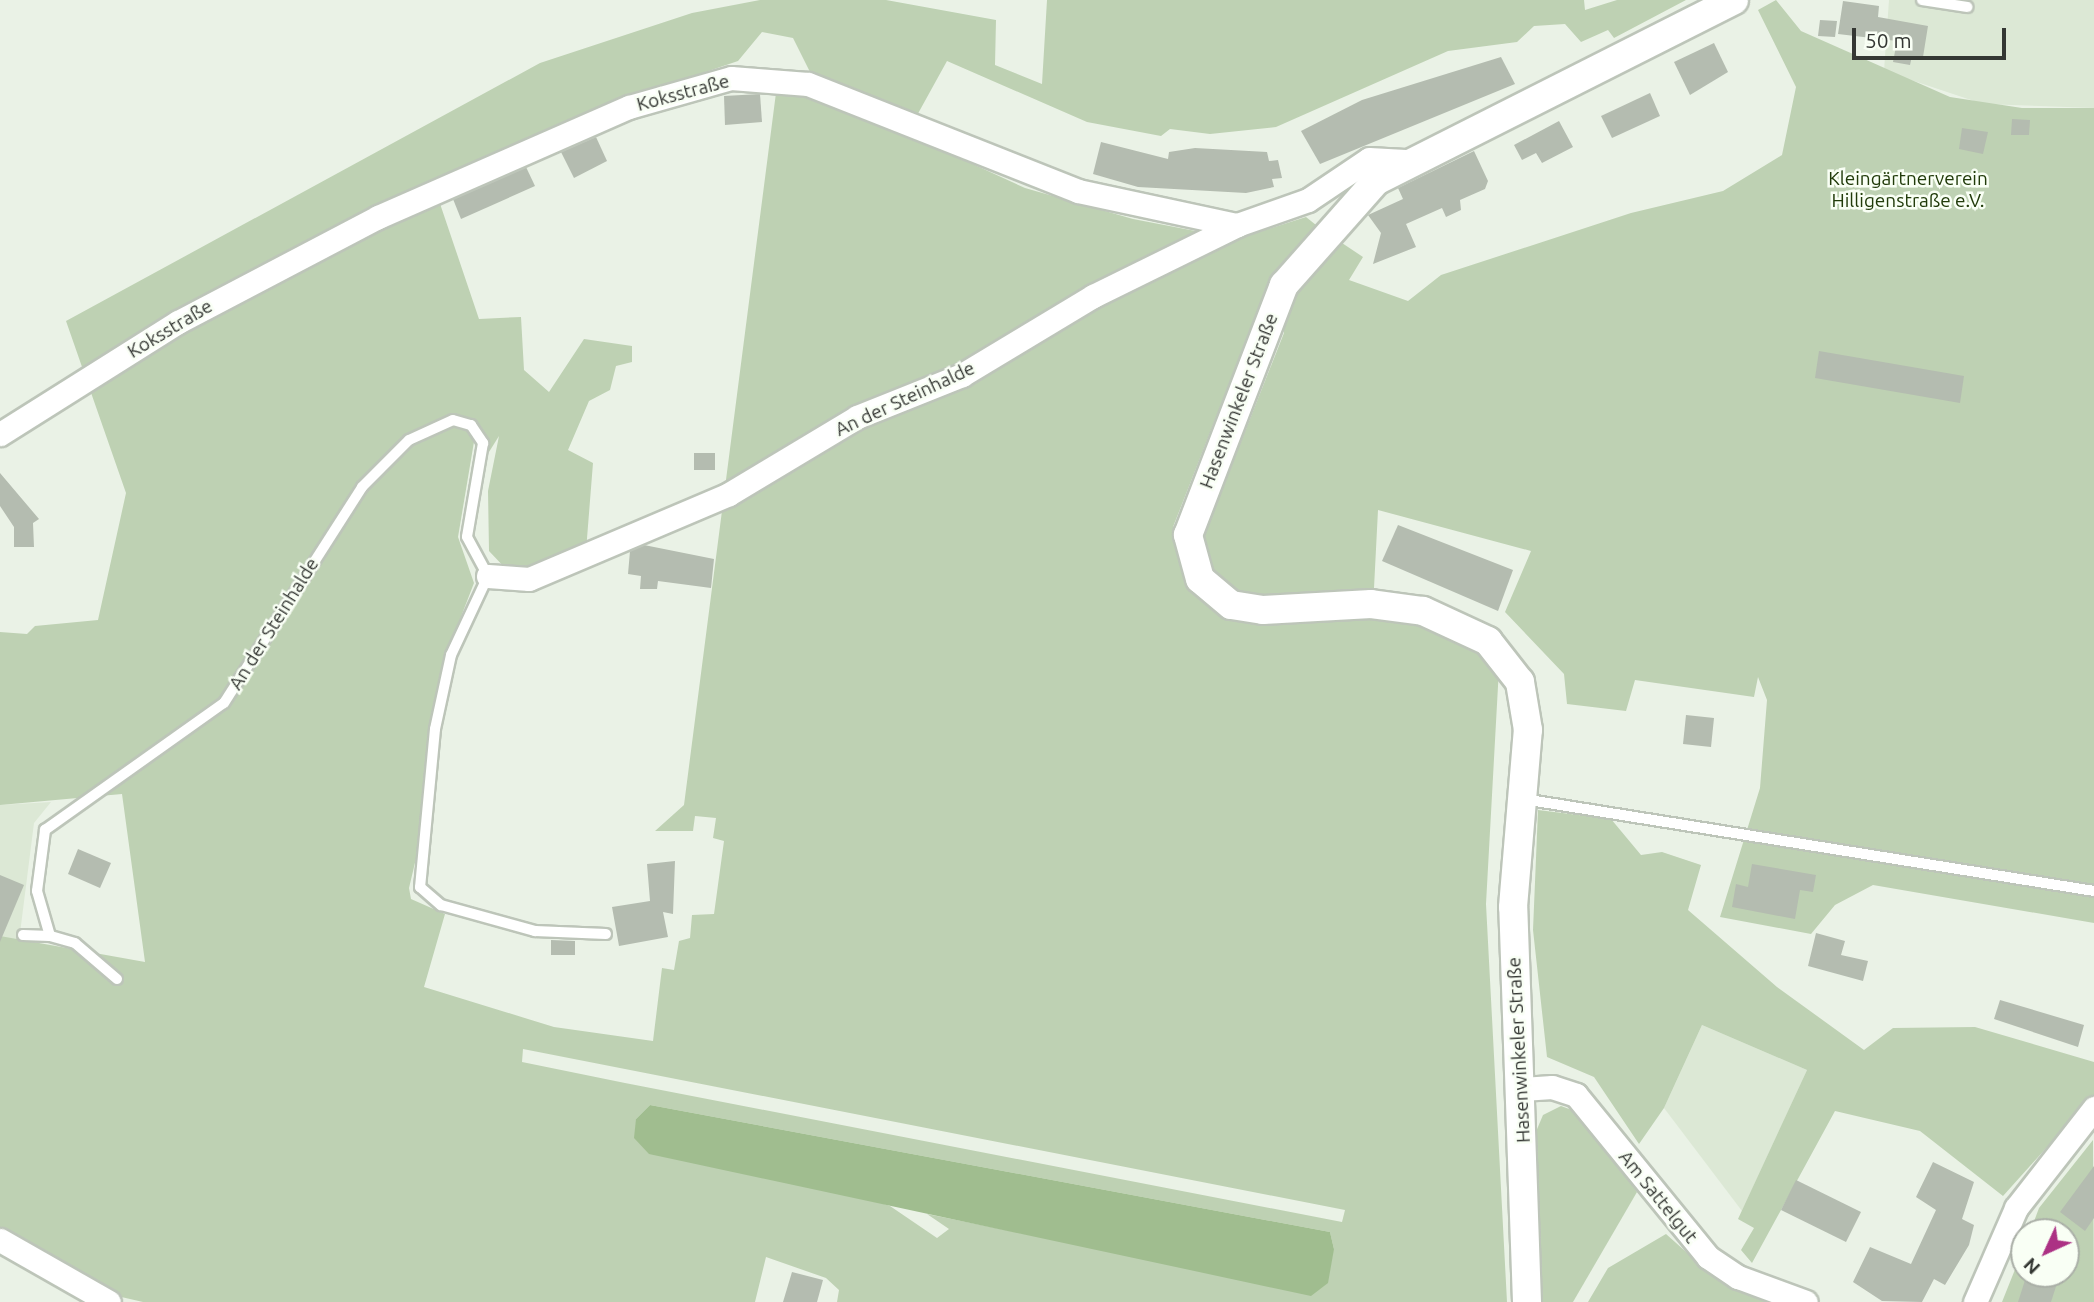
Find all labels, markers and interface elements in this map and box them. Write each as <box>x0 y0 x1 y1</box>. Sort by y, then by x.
scale bar <box>1856 14 2010 58</box>
text: 50 m <box>1865 28 1912 52</box>
street label: Koksstraße <box>634 70 732 116</box>
park label: Kleingärtnerverein Hilligenstraße e.V. <box>1828 168 1988 212</box>
street label: Koksstraße <box>123 295 217 363</box>
street label: Hasenwinkeler Straße <box>1195 310 1283 492</box>
street label: An der Steinhalde <box>832 357 978 441</box>
street label: An der Steinhalde <box>224 554 324 694</box>
street label: Hasenwinkeler Straße <box>1503 957 1535 1143</box>
street label: Am Sattelgut <box>1614 1146 1702 1248</box>
north arrow <box>2010 1218 2080 1288</box>
text: N <box>2019 1254 2044 1279</box>

